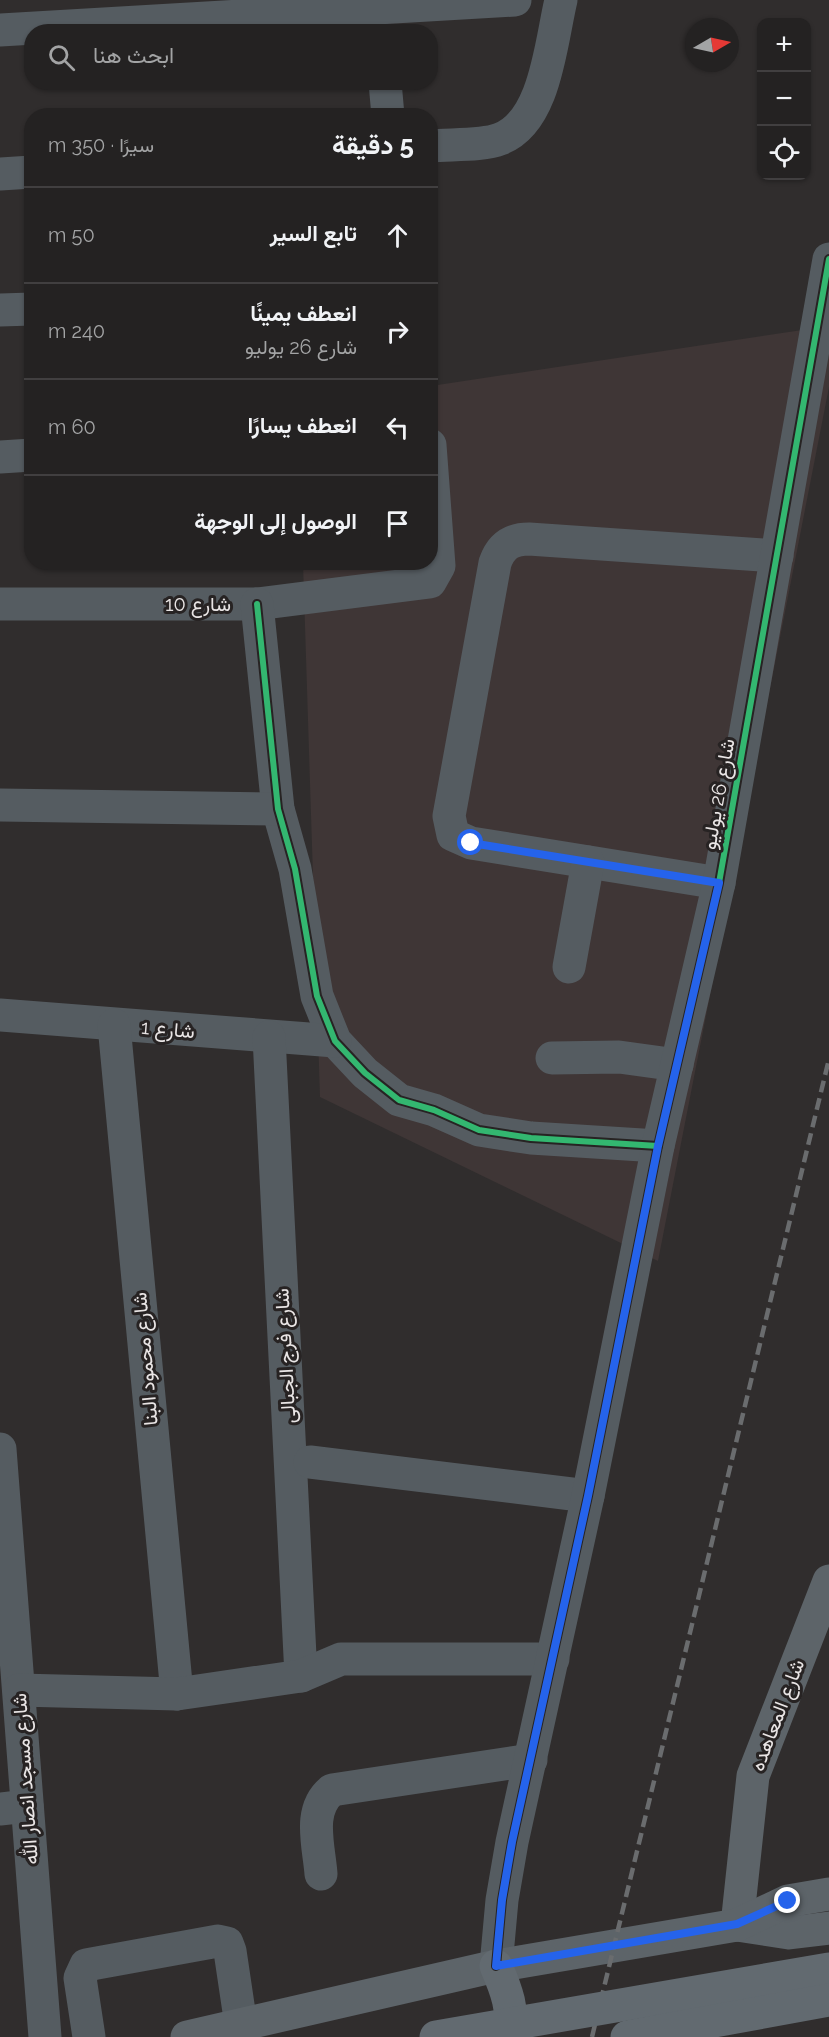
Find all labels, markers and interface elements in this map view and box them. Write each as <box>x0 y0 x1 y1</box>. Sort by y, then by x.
north arrow <box>685 18 739 72</box>
map controls <box>757 18 811 180</box>
button: + <box>757 18 811 72</box>
search box <box>24 24 438 90</box>
icon: search <box>45 41 78 74</box>
text: ابحث هنا <box>93 42 174 68</box>
button: − <box>757 72 811 126</box>
button: locate <box>757 126 811 180</box>
text: 5 دقيقة <box>332 130 414 160</box>
text: سيرًا · 350 m <box>48 133 154 157</box>
icon: ahead <box>381 219 414 252</box>
text: تابع السير <box>270 220 357 246</box>
text: 50 m <box>48 223 95 247</box>
text: انعطف يمينًا <box>250 300 357 326</box>
icon: right <box>381 315 414 348</box>
text: 240 m <box>48 319 105 343</box>
text: شارع 26 يوليو <box>245 335 357 359</box>
icon: left <box>381 411 414 444</box>
text: انعطف يسارًا <box>248 412 357 438</box>
text: 60 m <box>48 415 96 439</box>
icon: arrive <box>381 507 414 540</box>
text: الوصول إلى الوجهة <box>194 508 357 534</box>
street label: شارع 10 <box>165 592 231 618</box>
street label: شارع 26 يوليو <box>696 737 742 852</box>
route start <box>457 829 483 855</box>
street label: شارع 1 <box>140 1015 196 1045</box>
street label: شارع فرج الجبالى <box>269 1288 303 1424</box>
street label: شارع محمود البنا <box>127 1291 165 1427</box>
street label: شارع المعاهده <box>745 1656 811 1775</box>
street label: شارع مسجد انصار الله <box>7 1692 45 1866</box>
route end <box>774 1887 800 1913</box>

